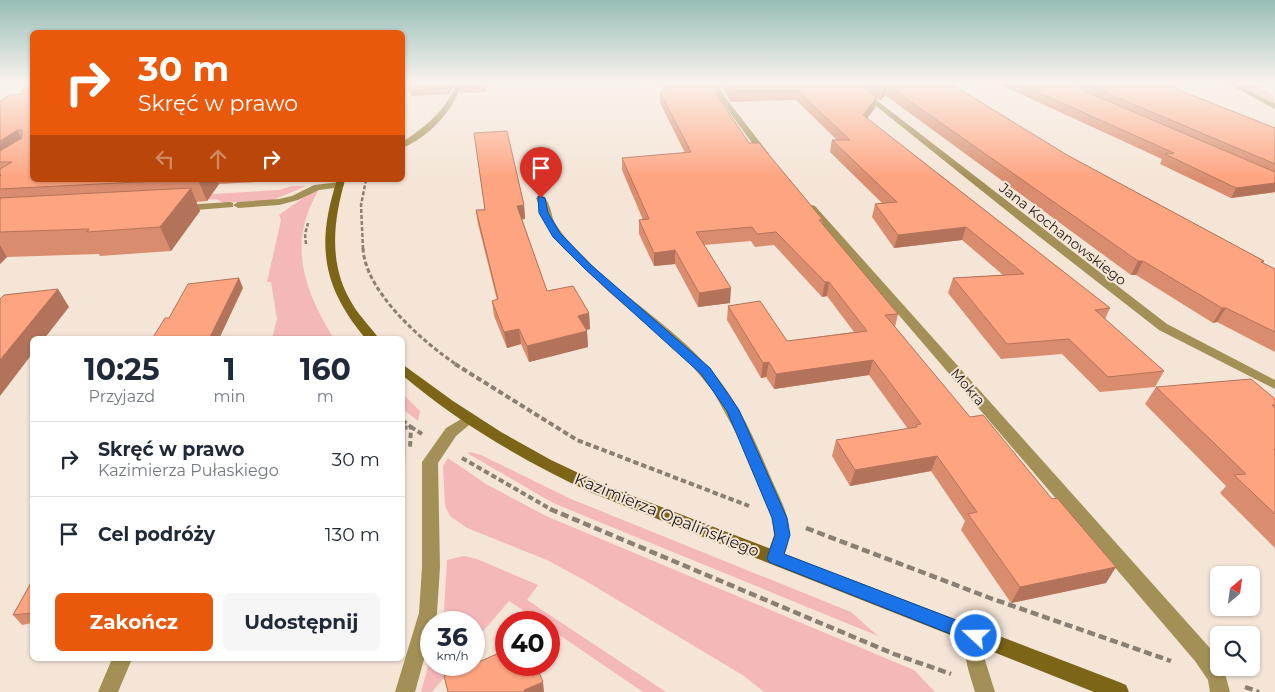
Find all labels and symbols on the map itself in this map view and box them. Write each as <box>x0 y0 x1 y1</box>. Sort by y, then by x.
pin <box>520 147 562 198</box>
street label: Jana Kochanowskiego <box>995 178 1130 289</box>
street label: Mokra <box>947 365 989 409</box>
street label: Kazimierza Opalińskiego <box>572 469 762 561</box>
north arrow <box>1210 566 1260 616</box>
position arrow <box>949 609 1001 661</box>
speed limit sign: 40 <box>495 611 560 676</box>

